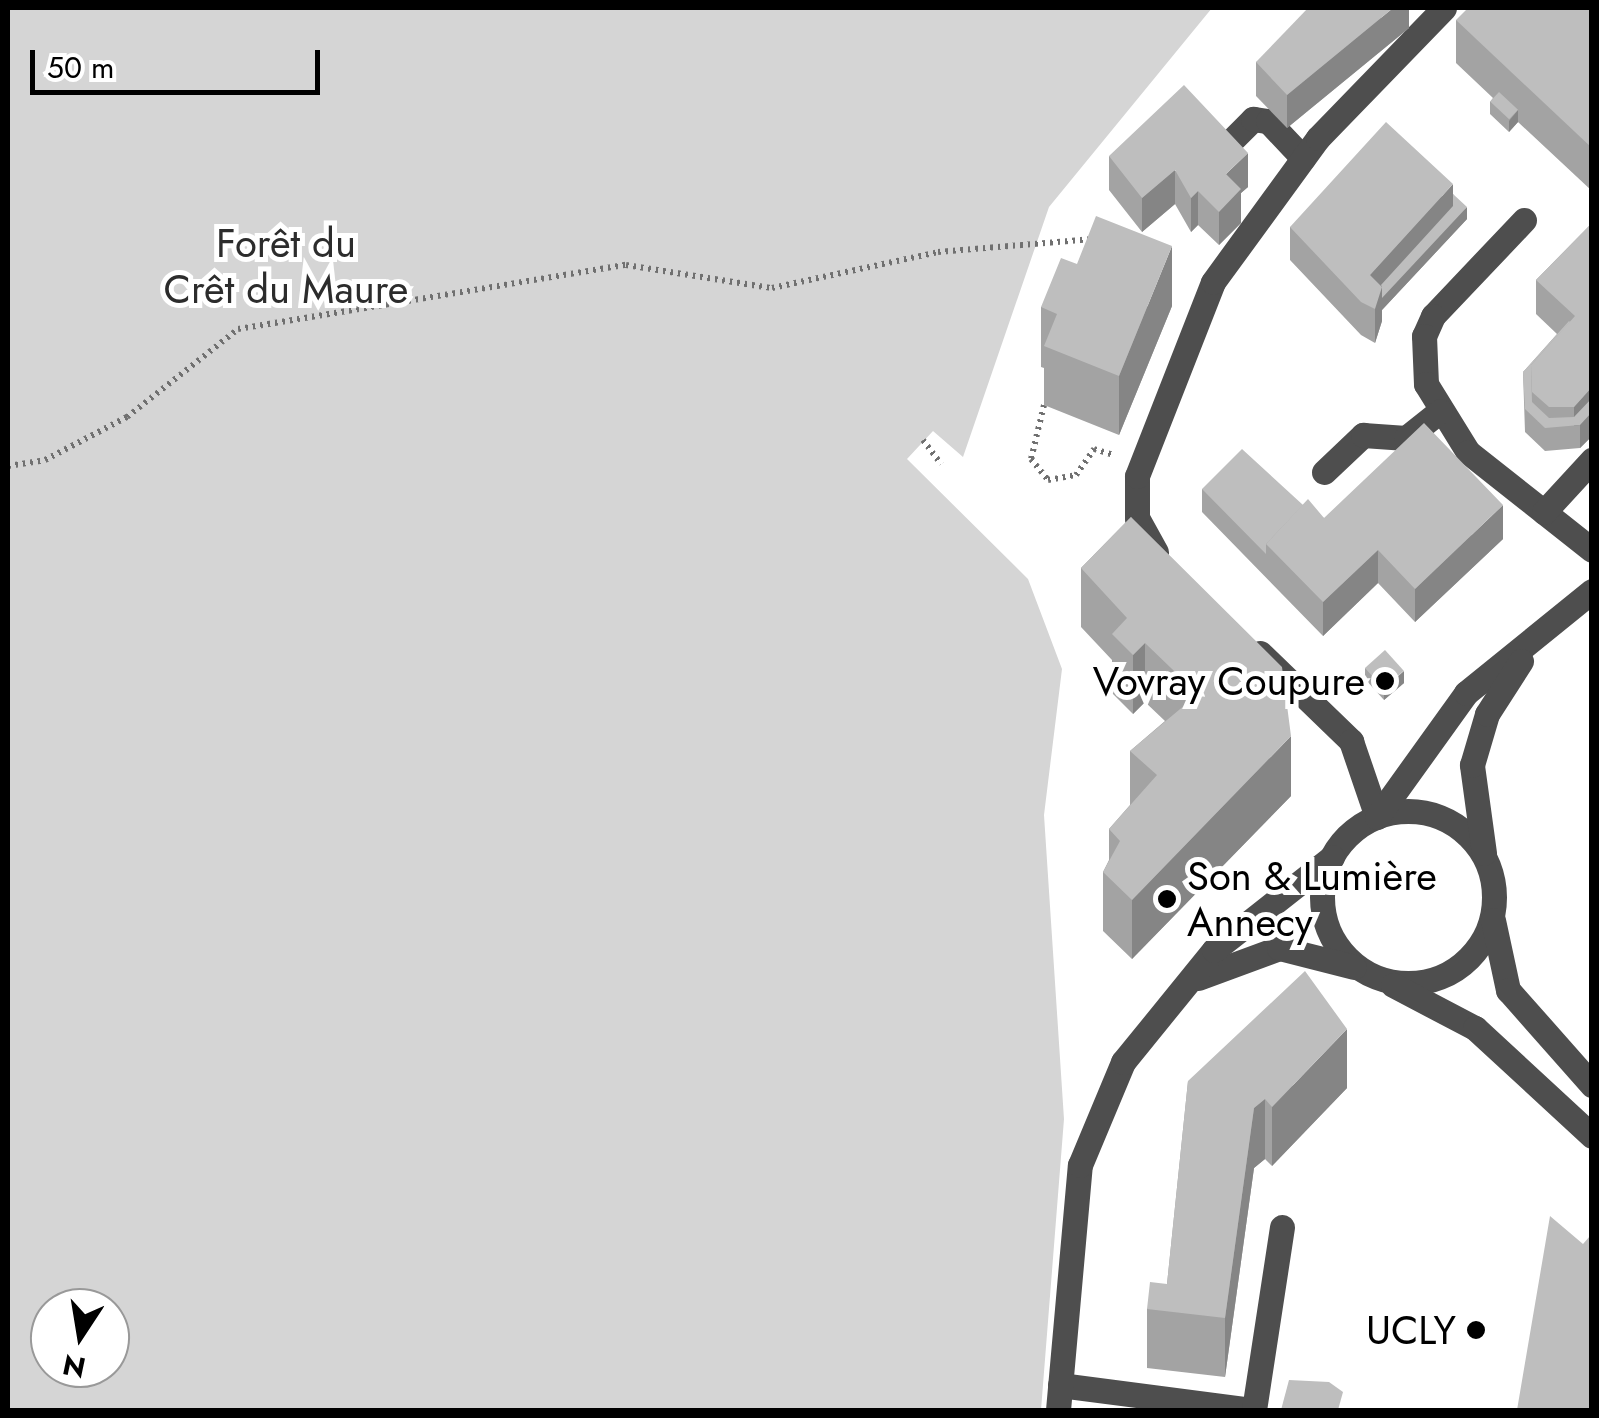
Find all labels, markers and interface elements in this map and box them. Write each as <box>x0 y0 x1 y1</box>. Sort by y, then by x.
scale bar <box>35 30 325 92</box>
text: 50 m <box>47 46 114 89</box>
park label: Forêt du Crêt du Maure <box>164 219 408 313</box>
place label: Vovray Coupure <box>1093 657 1365 705</box>
marker: Vovray Coupure <box>1374 670 1396 692</box>
place label: Son & Lumière Annecy <box>1187 852 1437 946</box>
marker: Son & Lumière Annecy <box>1156 888 1178 910</box>
north arrow <box>30 1288 130 1388</box>
place label: UCLY <box>1366 1306 1456 1354</box>
marker: UCLY <box>1465 1319 1487 1341</box>
text: N <box>59 1344 89 1388</box>

